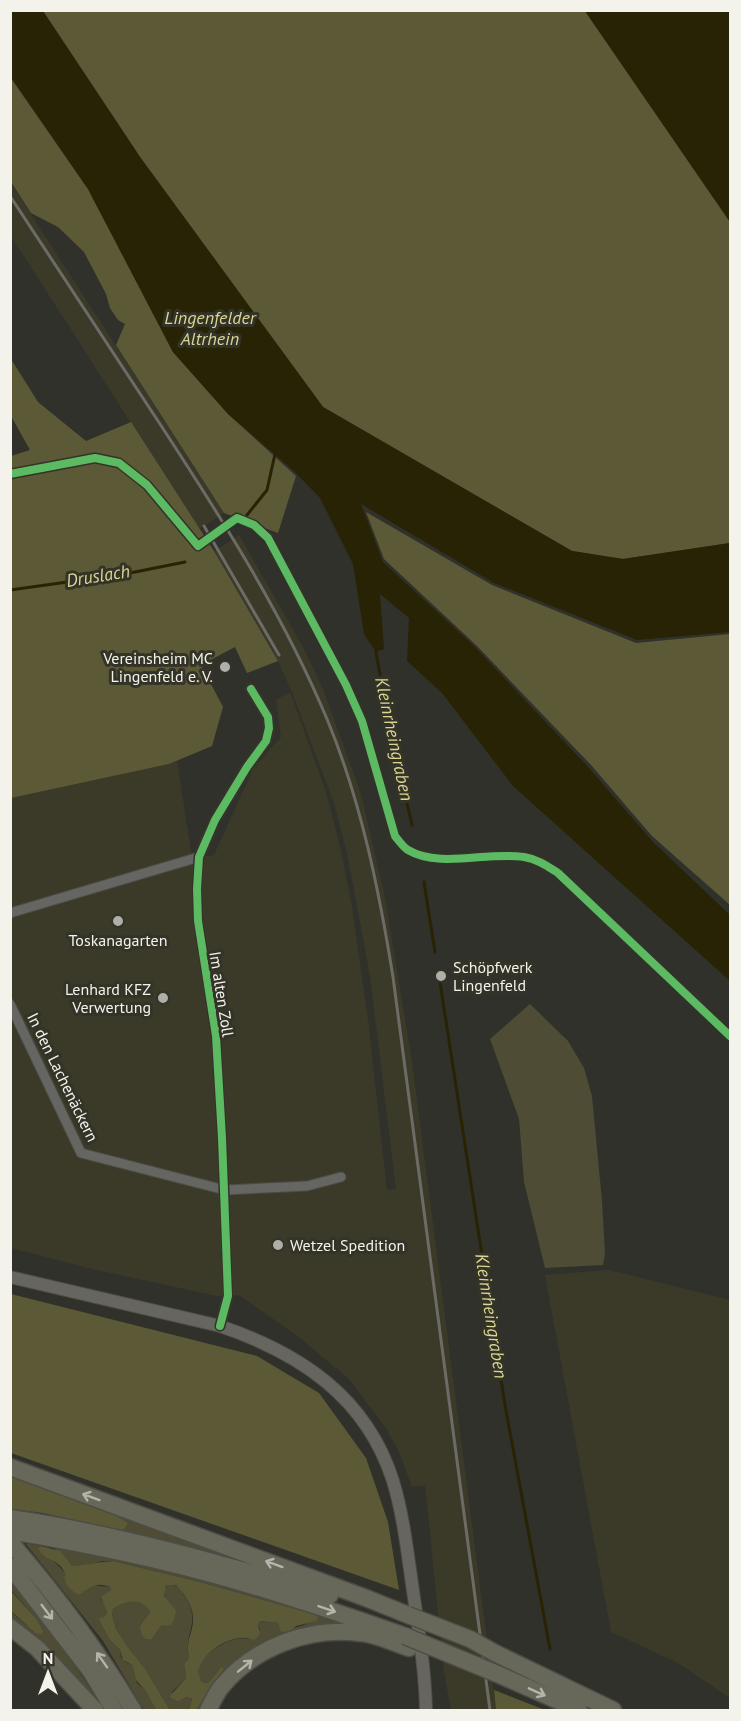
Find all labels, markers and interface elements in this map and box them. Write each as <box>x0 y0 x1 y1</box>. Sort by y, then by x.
water label: Lingenfelder Altrhein <box>164 306 257 350</box>
water label: Druslach <box>64 559 131 592</box>
place label: Vereinsheim MC Lingenfeld e. V. <box>102 648 213 686</box>
marker: Vereinsheim MC Lingenfeld e. V. <box>218 660 232 674</box>
water label: Kleinrheingraben <box>370 675 419 803</box>
marker: Toskanagarten <box>111 914 125 928</box>
place label: Toskanagarten <box>68 930 168 950</box>
street label: Im alten Zoll <box>205 950 239 1039</box>
place label: Schöpfwerk Lingenfeld <box>453 957 533 995</box>
marker: Schöpfwerk Lingenfeld <box>434 969 448 983</box>
place label: Lenhard KFZ Verwertung <box>65 979 151 1017</box>
marker: Lenhard KFZ Verwertung <box>156 991 170 1005</box>
street label: In den Lachenäckern <box>23 1009 103 1145</box>
place label: Wetzel Spedition <box>290 1235 405 1255</box>
marker: Wetzel Spedition <box>271 1238 285 1252</box>
water label: Kleinrheingraben <box>470 1252 513 1380</box>
one-way arrow <box>83 1491 101 1502</box>
one-way arrow <box>266 1558 284 1569</box>
one-way arrow <box>40 1604 53 1620</box>
one-way arrow <box>317 1604 336 1615</box>
north arrow <box>18 1643 78 1703</box>
text: N <box>43 1648 53 1668</box>
one-way arrow <box>96 1653 109 1669</box>
one-way arrow <box>237 1660 253 1673</box>
one-way arrow <box>528 1687 546 1698</box>

